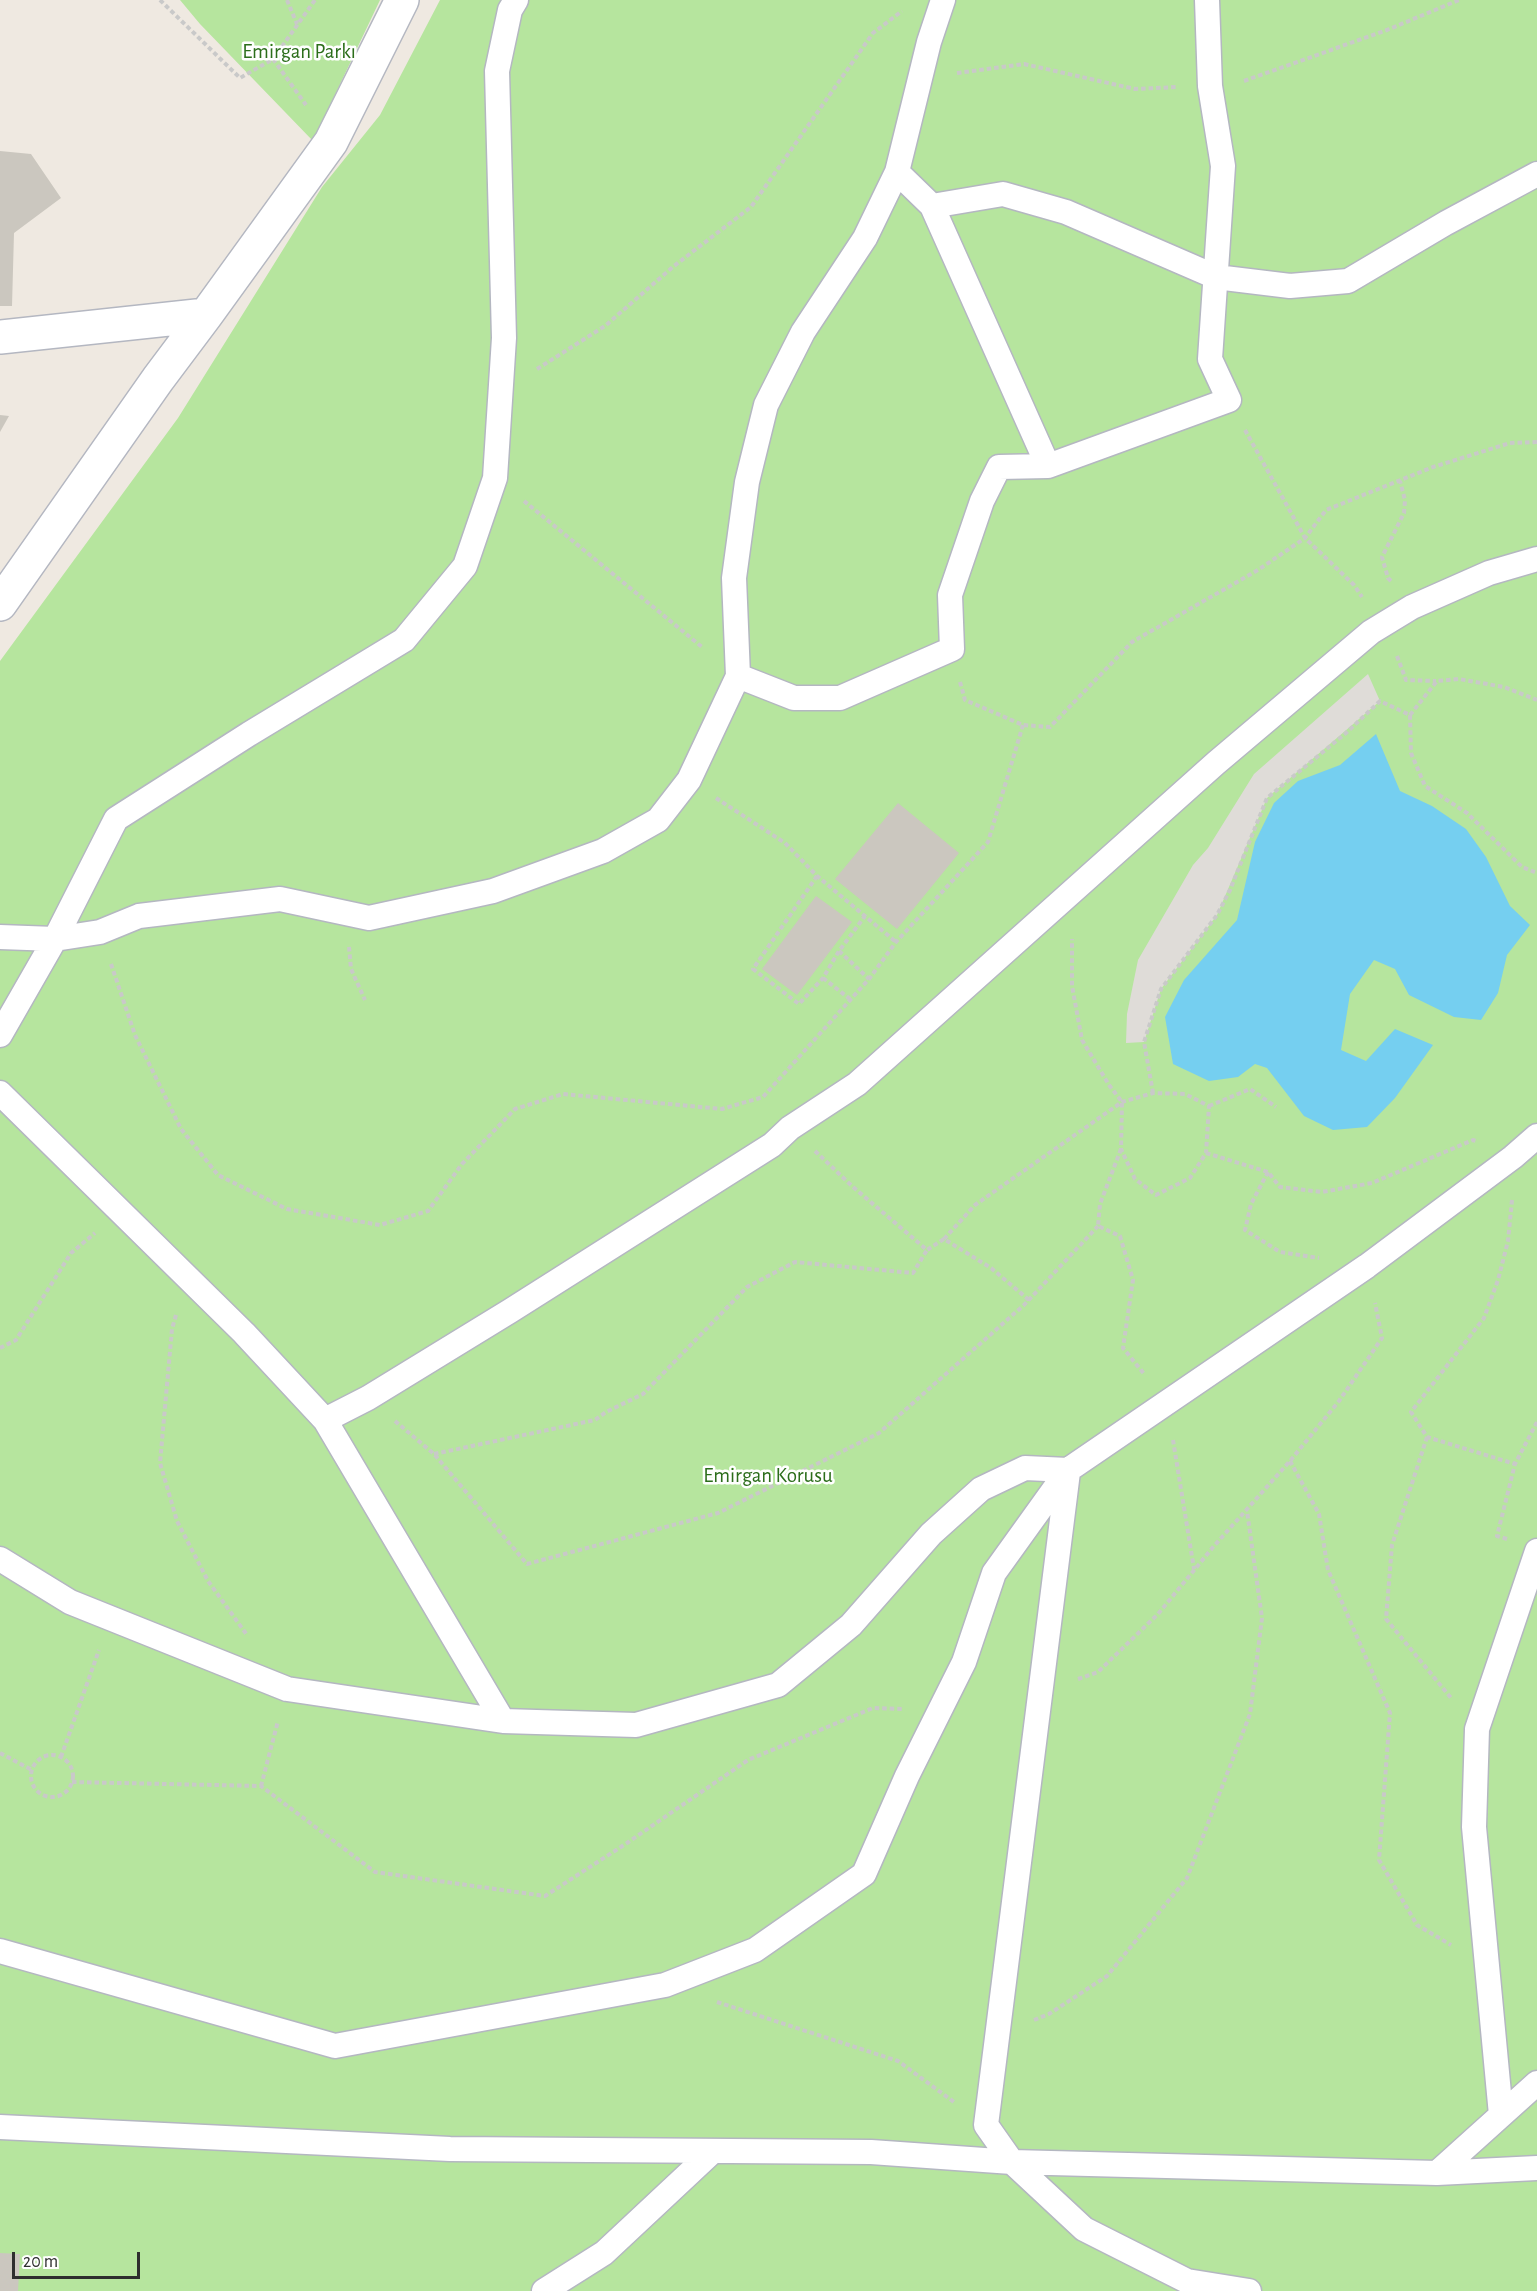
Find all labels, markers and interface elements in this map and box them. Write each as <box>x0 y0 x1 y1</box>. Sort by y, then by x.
park label: Emirgan Parkı <box>242 39 356 65</box>
park label: Emirgan Korusu <box>703 1463 833 1489</box>
scale bar <box>15 2240 142 2278</box>
text: 20 m <box>23 2253 58 2271</box>

